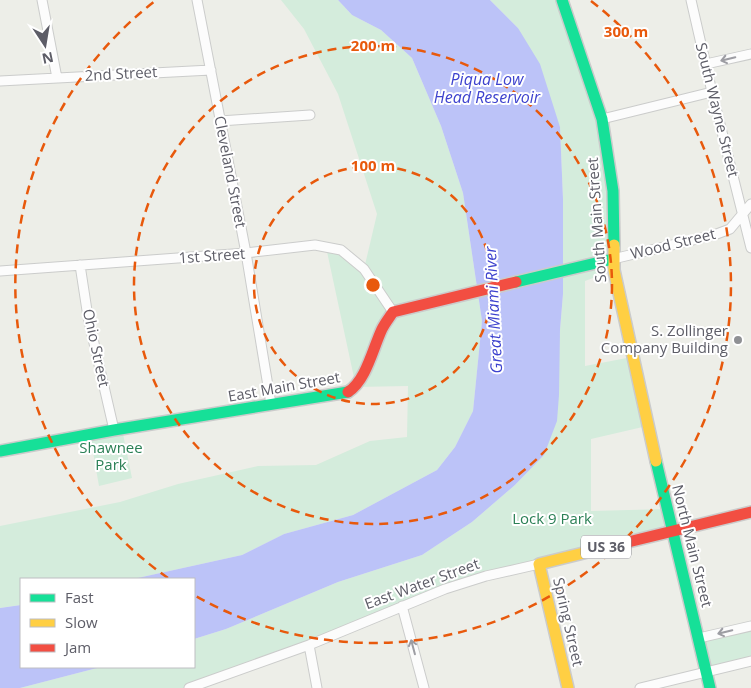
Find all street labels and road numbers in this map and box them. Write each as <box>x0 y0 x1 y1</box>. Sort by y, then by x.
street label: South Wayne Street <box>692 40 744 179</box>
street label: 2nd Street <box>84 61 158 85</box>
street label: Cleveland Street <box>210 114 252 230</box>
street label: South Main Street <box>582 157 610 283</box>
street label: Wood Street <box>628 223 717 263</box>
street label: 1st Street <box>178 243 246 267</box>
street label: Ohio Street <box>79 307 115 389</box>
street label: East Main Street <box>226 366 342 406</box>
street label: North Main Street <box>668 482 718 609</box>
road number: US 36 <box>581 536 631 558</box>
street label: East Water Street <box>361 553 482 613</box>
street label: Spring Street <box>549 575 589 668</box>

